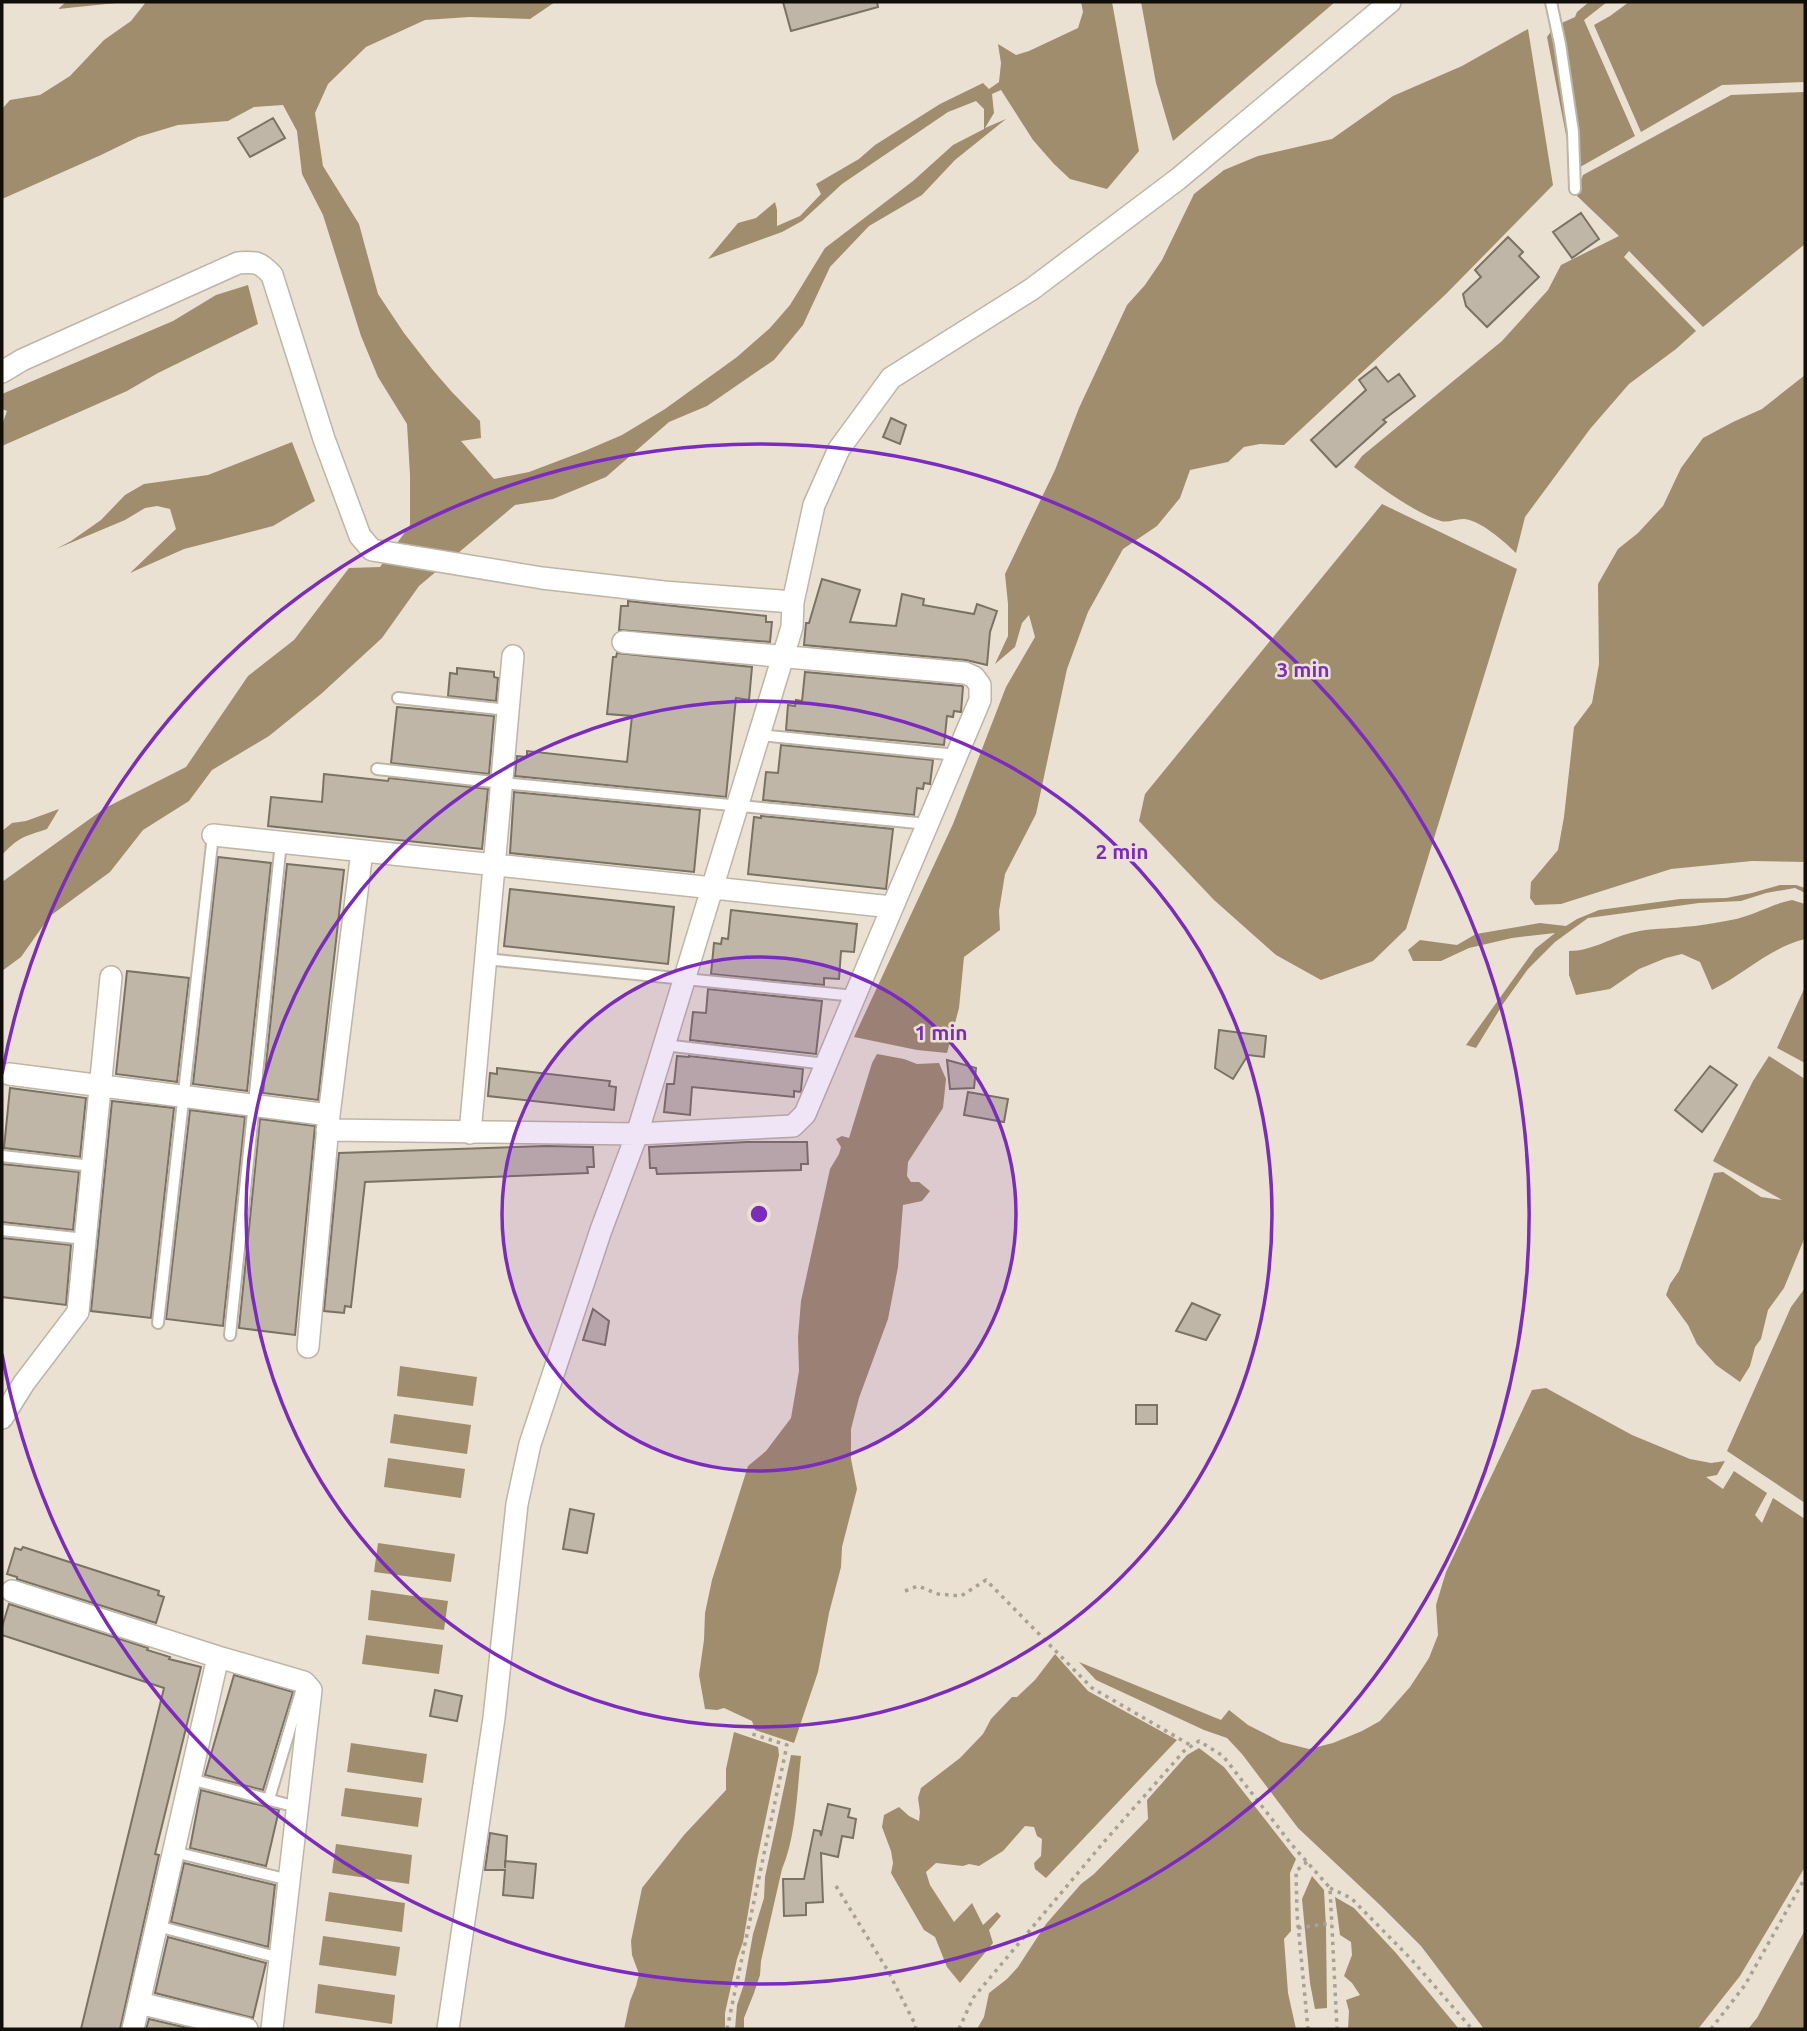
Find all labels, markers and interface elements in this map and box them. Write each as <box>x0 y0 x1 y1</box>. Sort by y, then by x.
text: 3 min <box>1276 657 1330 681</box>
text: 2 min <box>1095 839 1149 863</box>
text: 1 min <box>914 1020 968 1044</box>
centre of rings <box>747 1202 771 1226</box>

